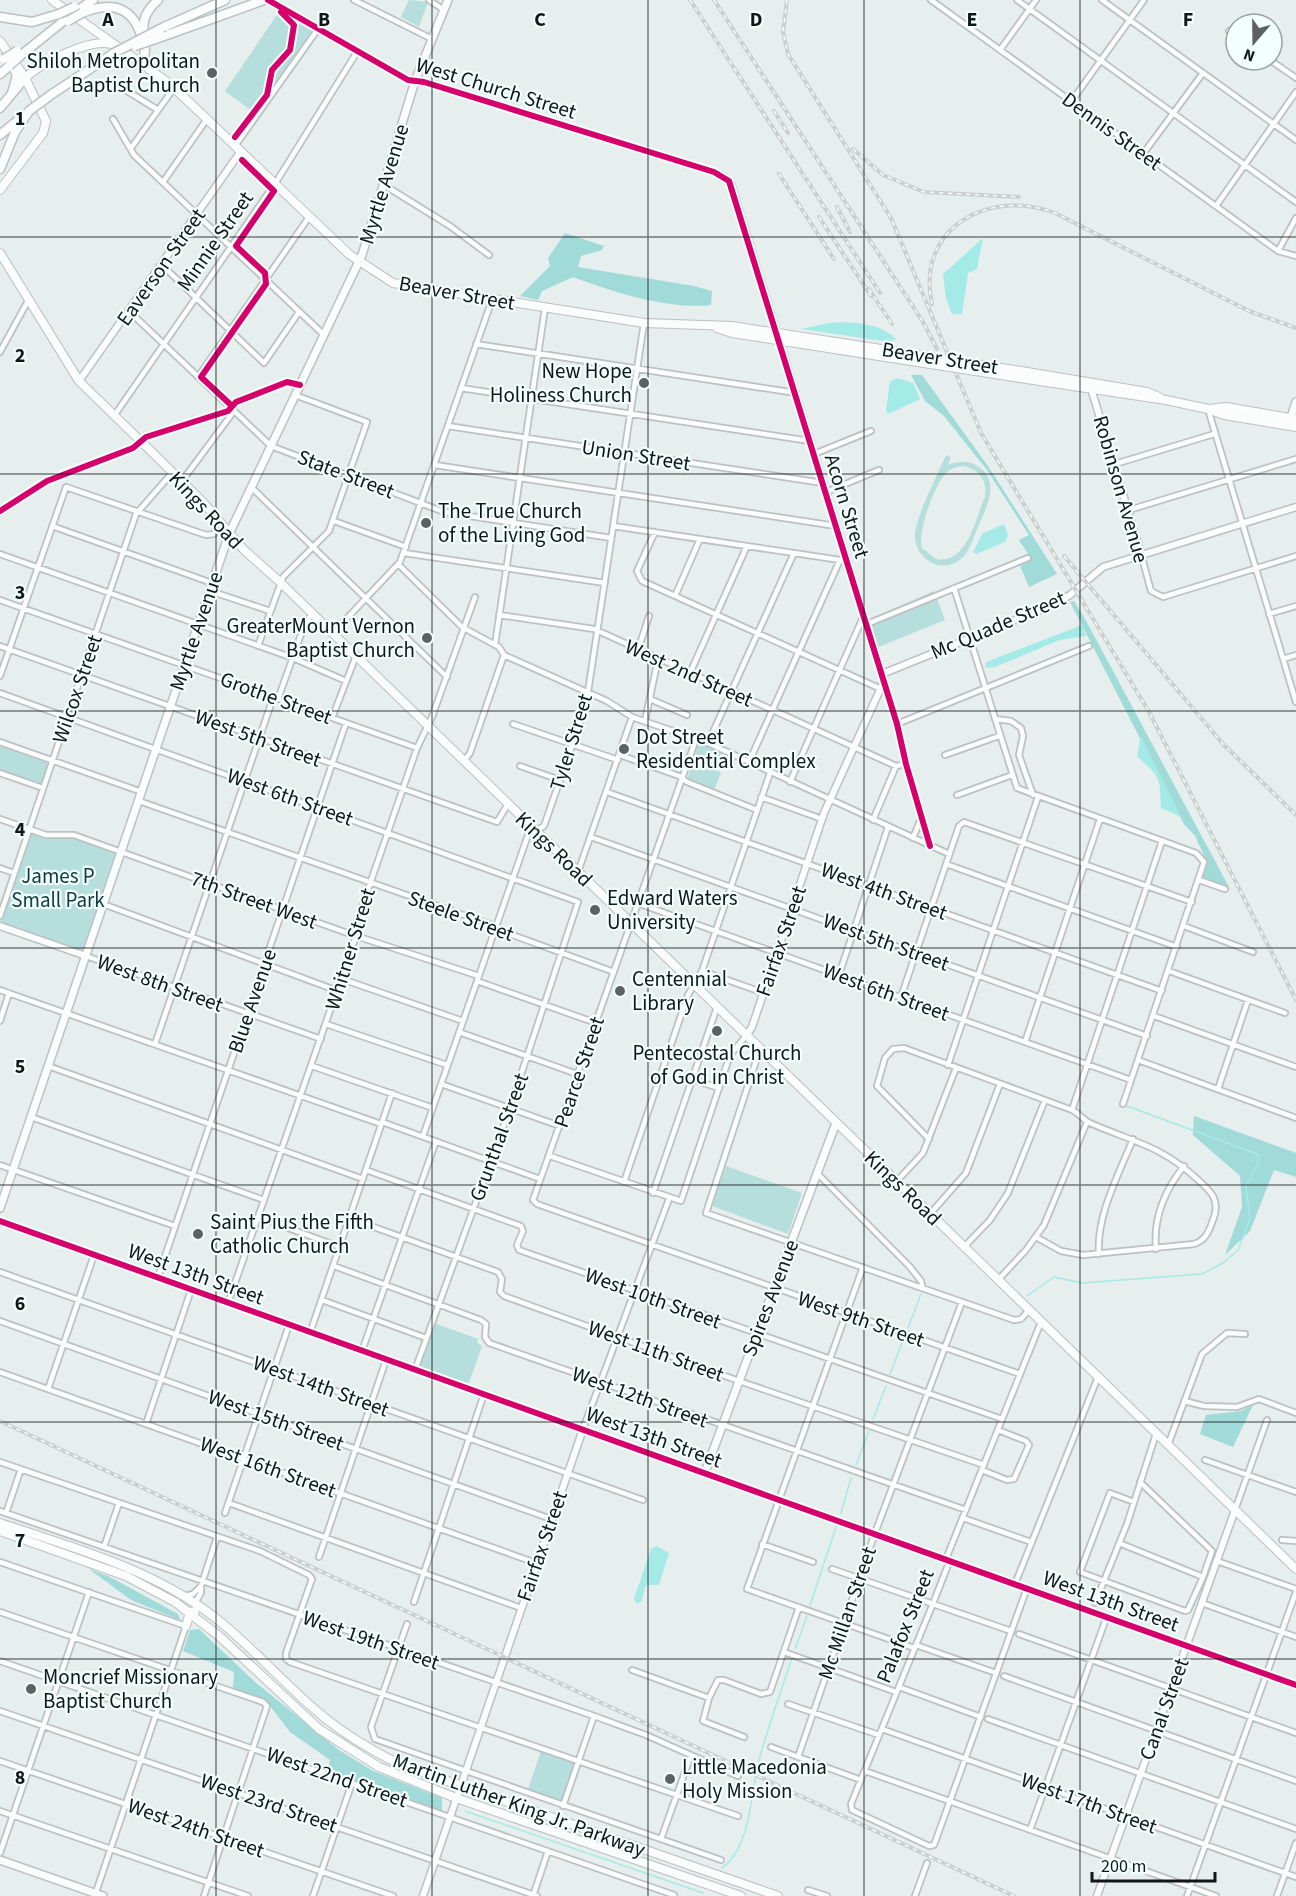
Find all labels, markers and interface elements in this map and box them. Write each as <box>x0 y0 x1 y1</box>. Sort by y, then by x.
text: A <box>101 6 114 34</box>
text: B <box>318 6 330 34</box>
text: C <box>534 6 546 34</box>
text: D <box>750 6 762 34</box>
text: E <box>967 6 977 34</box>
text: F <box>1183 6 1193 34</box>
north arrow <box>1224 12 1284 72</box>
text: N <box>1240 43 1258 67</box>
place label: Shiloh Metropolitan Baptist Church <box>27 46 200 100</box>
street label: West Church Street <box>412 49 580 127</box>
marker: Shiloh Metropolitan Baptist Church <box>205 66 219 80</box>
street label: Dennis Street <box>1056 84 1168 178</box>
text: 1 <box>15 105 25 133</box>
street label: Myrtle Avenue <box>352 120 416 248</box>
street label: Minnie Street <box>169 185 261 297</box>
street label: Eaverson Street <box>109 202 213 332</box>
street label: Beaver Street <box>397 268 517 318</box>
street label: Beaver Street <box>880 334 1000 382</box>
text: 2 <box>15 342 25 370</box>
place label: New Hope Holiness Church <box>490 356 632 410</box>
marker: New Hope Holiness Church <box>637 376 651 390</box>
street label: Robinson Avenue <box>1086 412 1156 566</box>
street label: Union Street <box>579 432 693 478</box>
street label: State Street <box>293 442 399 506</box>
street label: Acorn Street <box>817 450 877 562</box>
street label: Kings Road <box>162 464 250 556</box>
place label: The True Church of the Living God <box>438 496 585 550</box>
marker: The True Church of the Living God <box>419 516 433 530</box>
street label: Myrtle Avenue <box>162 567 230 695</box>
text: 3 <box>15 579 25 607</box>
street label: Mc Quade Street <box>926 583 1070 667</box>
place label: GreaterMount Vernon Baptist Church <box>227 611 415 665</box>
street label: Wilcox Street <box>44 631 110 747</box>
marker: GreaterMount Vernon Baptist Church <box>420 631 434 645</box>
street label: West 2nd Street <box>620 631 758 715</box>
street label: Grothe Street <box>216 664 336 732</box>
street label: Tyler Street <box>542 690 600 794</box>
street label: West 5th Street <box>191 701 325 775</box>
place label: Dot Street Residential Complex <box>636 722 816 776</box>
marker: Dot Street Residential Complex <box>617 742 631 756</box>
street label: West 6th Street <box>223 760 357 834</box>
street label: Kings Road <box>509 804 599 894</box>
text: 4 <box>15 816 26 844</box>
street label: West 4th Street <box>817 854 951 928</box>
park label: James P Small Park <box>11 861 105 915</box>
street label: 7th Street West <box>187 863 321 937</box>
street label: Fairfax Street <box>748 882 814 1000</box>
street label: Steele Street <box>404 883 518 949</box>
place label: Edward Waters University <box>607 883 738 937</box>
street label: Whitner Street <box>317 884 383 1014</box>
marker: Edward Waters University <box>588 903 602 917</box>
street label: West 5th Street <box>819 905 953 979</box>
street label: Blue Avenue <box>220 945 284 1057</box>
street label: West 8th Street <box>93 946 227 1020</box>
street label: West 6th Street <box>819 955 953 1029</box>
place label: Centennial Library <box>632 964 727 1018</box>
marker: Centennial Library <box>613 984 627 998</box>
street label: Pearce Street <box>546 1012 612 1132</box>
marker: Pentecostal Church of God in Christ <box>710 1024 724 1038</box>
place label: Pentecostal Church of God in Christ <box>632 1038 802 1092</box>
text: 5 <box>15 1053 25 1081</box>
street label: Grunthal Street <box>462 1069 536 1205</box>
street label: Kings Road <box>858 1143 948 1233</box>
place label: Saint Pius the Fifth Catholic Church <box>210 1207 374 1261</box>
marker: Saint Pius the Fifth Catholic Church <box>191 1227 205 1241</box>
street label: West 13th Street <box>124 1235 268 1313</box>
street label: Spires Avenue <box>734 1235 806 1361</box>
street label: West 10th Street <box>581 1259 725 1337</box>
street label: West 9th Street <box>794 1283 928 1355</box>
text: 6 <box>15 1290 25 1318</box>
street label: West 11th Street <box>584 1312 728 1390</box>
street label: West 14th Street <box>249 1347 393 1425</box>
street label: West 12th Street <box>568 1358 712 1436</box>
street label: West 15th Street <box>204 1381 348 1459</box>
street label: West 13th Street <box>582 1398 726 1476</box>
street label: West 16th Street <box>196 1428 340 1506</box>
street label: Fairfax Street <box>509 1487 575 1605</box>
text: 7 <box>15 1527 25 1555</box>
street label: Mc Millan Street <box>810 1542 884 1684</box>
street label: West 13th Street <box>1039 1562 1183 1640</box>
street label: Palafox Street <box>868 1564 942 1688</box>
street label: West 19th Street <box>299 1603 443 1677</box>
street label: Canal Street <box>1132 1654 1196 1764</box>
place label: Moncrief Missionary Baptist Church <box>43 1662 218 1716</box>
marker: Moncrief Missionary Baptist Church <box>24 1682 38 1696</box>
street label: West 22nd Street <box>262 1739 412 1815</box>
street label: Martin Luther King Jr. Parkway <box>389 1745 650 1865</box>
place label: Little Macedonia Holy Mission <box>682 1752 827 1806</box>
text: 8 <box>15 1764 25 1792</box>
street label: West 17th Street <box>1017 1764 1161 1842</box>
street label: West 23rd Street <box>196 1766 342 1840</box>
marker: Little Macedonia Holy Mission <box>663 1772 677 1786</box>
street label: West 24th Street <box>124 1791 268 1865</box>
scale bar <box>1092 1845 1215 1883</box>
text: 200 m <box>1101 1854 1146 1879</box>

